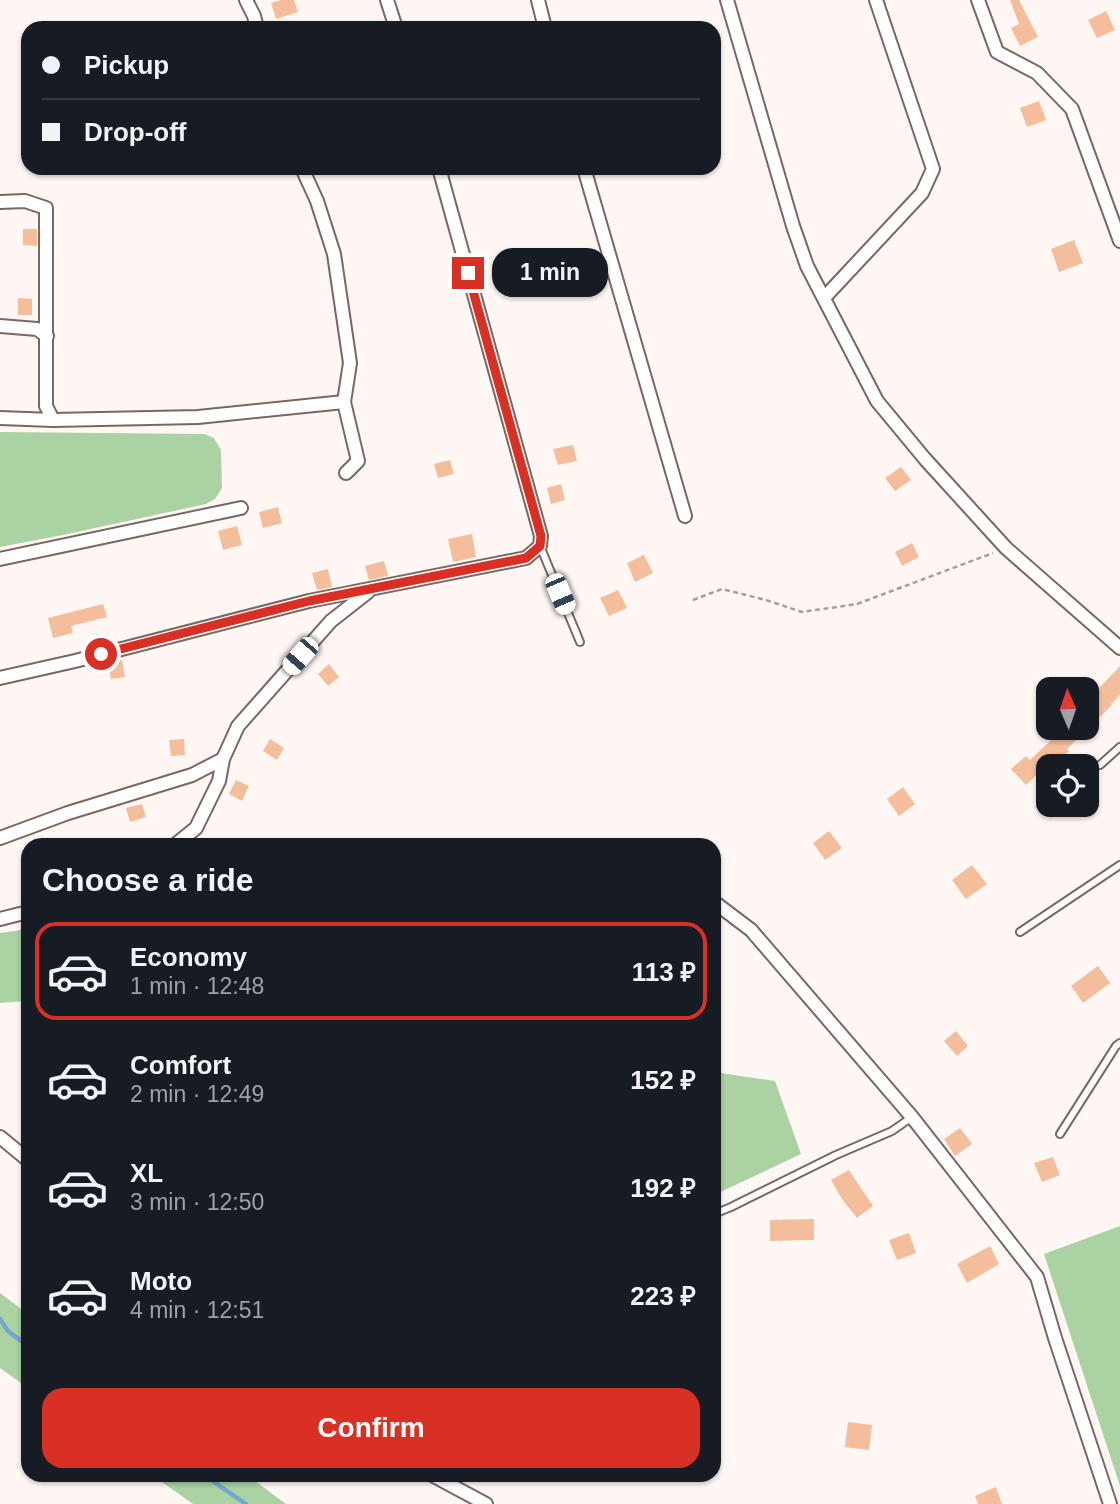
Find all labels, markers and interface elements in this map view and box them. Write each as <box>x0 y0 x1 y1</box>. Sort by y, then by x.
text: Pickup <box>84 50 169 80</box>
text: Drop-off <box>84 117 187 147</box>
callout: 1 min <box>492 248 608 298</box>
route end <box>452 257 484 289</box>
text: 1 min <box>520 259 580 285</box>
car <box>543 571 578 617</box>
car <box>279 633 322 679</box>
route start <box>85 638 117 670</box>
north arrow <box>1036 677 1099 740</box>
map controls <box>1036 677 1099 817</box>
button: locate <box>1036 754 1099 817</box>
text: Choose a ride <box>42 862 254 898</box>
icon: car <box>46 940 109 1003</box>
text: Economy <box>130 942 247 972</box>
text: 113 ₽ <box>632 957 696 987</box>
text: 1 min · 12:48 <box>130 973 264 999</box>
icon: car <box>46 1048 109 1111</box>
text: Comfort <box>130 1050 231 1080</box>
text: 152 ₽ <box>630 1065 696 1095</box>
text: 2 min · 12:49 <box>130 1081 264 1107</box>
icon: car <box>46 1156 109 1219</box>
text: XL <box>130 1158 163 1188</box>
text: 192 ₽ <box>630 1173 696 1203</box>
text: 3 min · 12:50 <box>130 1189 264 1215</box>
icon: car <box>46 1264 109 1327</box>
text: Moto <box>130 1266 192 1296</box>
text: 223 ₽ <box>630 1281 696 1311</box>
text: 4 min · 12:51 <box>130 1297 264 1323</box>
button: Confirm <box>42 1388 700 1468</box>

